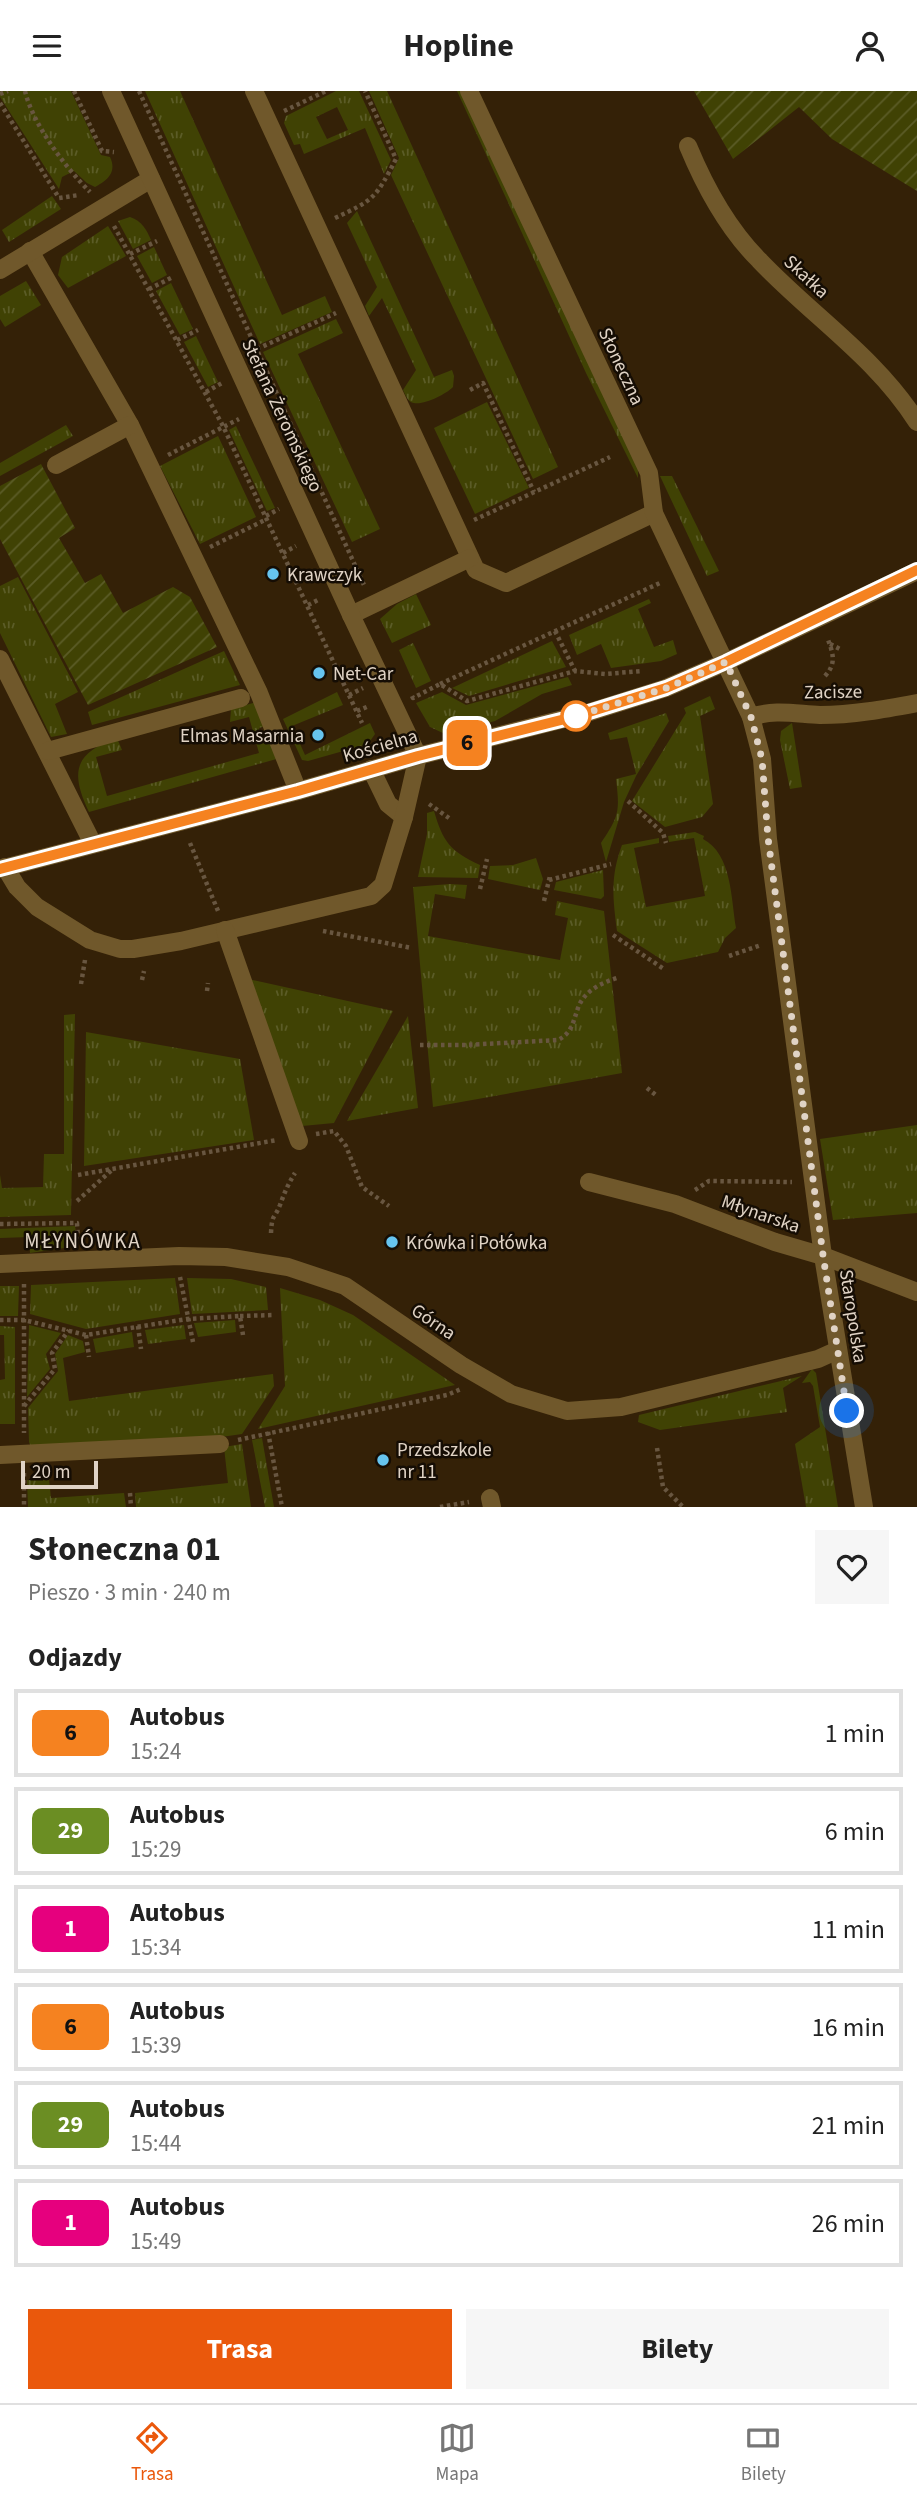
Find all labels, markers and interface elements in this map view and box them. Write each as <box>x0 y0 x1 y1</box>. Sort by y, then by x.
text: Hopline <box>403 23 514 69</box>
icon: menu <box>28 27 66 65</box>
icon: person <box>851 27 889 65</box>
street label: Skałka <box>777 249 835 305</box>
street label: Słoneczna <box>591 323 650 410</box>
street label: Stefana Żeromskiego <box>234 335 329 497</box>
place label: Krawczyk <box>287 562 363 589</box>
marker: Krawczyk <box>265 566 281 582</box>
place label: Net-Car <box>333 661 394 688</box>
marker: Net-Car <box>311 665 327 681</box>
street label: Zacisze <box>804 678 862 707</box>
unlabelled marker <box>561 701 591 731</box>
line badge: 6 <box>444 720 490 766</box>
place label: Elmas Masarnia <box>180 723 304 750</box>
street label: Kościelna <box>340 723 421 770</box>
text: 6 <box>461 725 473 760</box>
marker: Elmas Masarnia <box>310 727 326 743</box>
street label: Młynarska <box>718 1188 803 1240</box>
district label: MŁYNÓWKA <box>24 1226 142 1256</box>
place label: Krówka i Połówka <box>406 1230 547 1257</box>
marker: Krówka i Połówka <box>384 1234 400 1250</box>
street label: Staropolska <box>832 1267 873 1365</box>
street label: Górna <box>405 1297 461 1347</box>
your location <box>829 1393 864 1428</box>
place label: Przedszkole nr 11 <box>397 1437 492 1486</box>
marker: Przedszkole nr 11 <box>375 1452 391 1468</box>
scale bar <box>21 1458 98 1490</box>
text: 20 m <box>32 1459 70 1486</box>
text: Słoneczna 01 <box>28 1526 221 1573</box>
button: heart <box>815 1530 889 1604</box>
text: Pieszo · 3 min · 240 m <box>28 1576 231 1609</box>
text: Odjazdy <box>28 1639 122 1676</box>
text: Autobus <box>130 1698 225 1735</box>
text: 6 <box>64 1715 77 1750</box>
text: 1 min <box>825 1715 885 1752</box>
text: 15:24 <box>130 1735 181 1768</box>
text: Autobus <box>130 1796 225 1833</box>
text: 29 <box>58 1813 83 1848</box>
text: 6 min <box>825 1813 885 1850</box>
text: 15:29 <box>130 1833 181 1866</box>
text: Autobus <box>130 1894 225 1931</box>
text: 1 <box>64 1911 77 1946</box>
text: 11 min <box>812 1911 885 1948</box>
text: 15:34 <box>130 1931 181 1964</box>
text: Autobus <box>130 1992 225 2029</box>
text: 6 <box>64 2009 77 2044</box>
text: 16 min <box>812 2009 885 2046</box>
text: 15:39 <box>130 2029 181 2062</box>
text: Autobus <box>130 2090 225 2127</box>
text: 29 <box>58 2107 83 2142</box>
text: 21 min <box>812 2107 885 2144</box>
text: 15:44 <box>130 2127 181 2160</box>
text: Autobus <box>130 2188 225 2225</box>
text: 1 <box>64 2205 77 2240</box>
text: 26 min <box>812 2205 885 2242</box>
text: 15:49 <box>130 2225 181 2258</box>
button: Trasa <box>28 2309 452 2389</box>
button: Bilety <box>466 2309 889 2389</box>
tab: Trasa <box>131 2419 174 2488</box>
tab: Mapa <box>436 2419 479 2488</box>
tab: Bilety <box>741 2419 786 2488</box>

